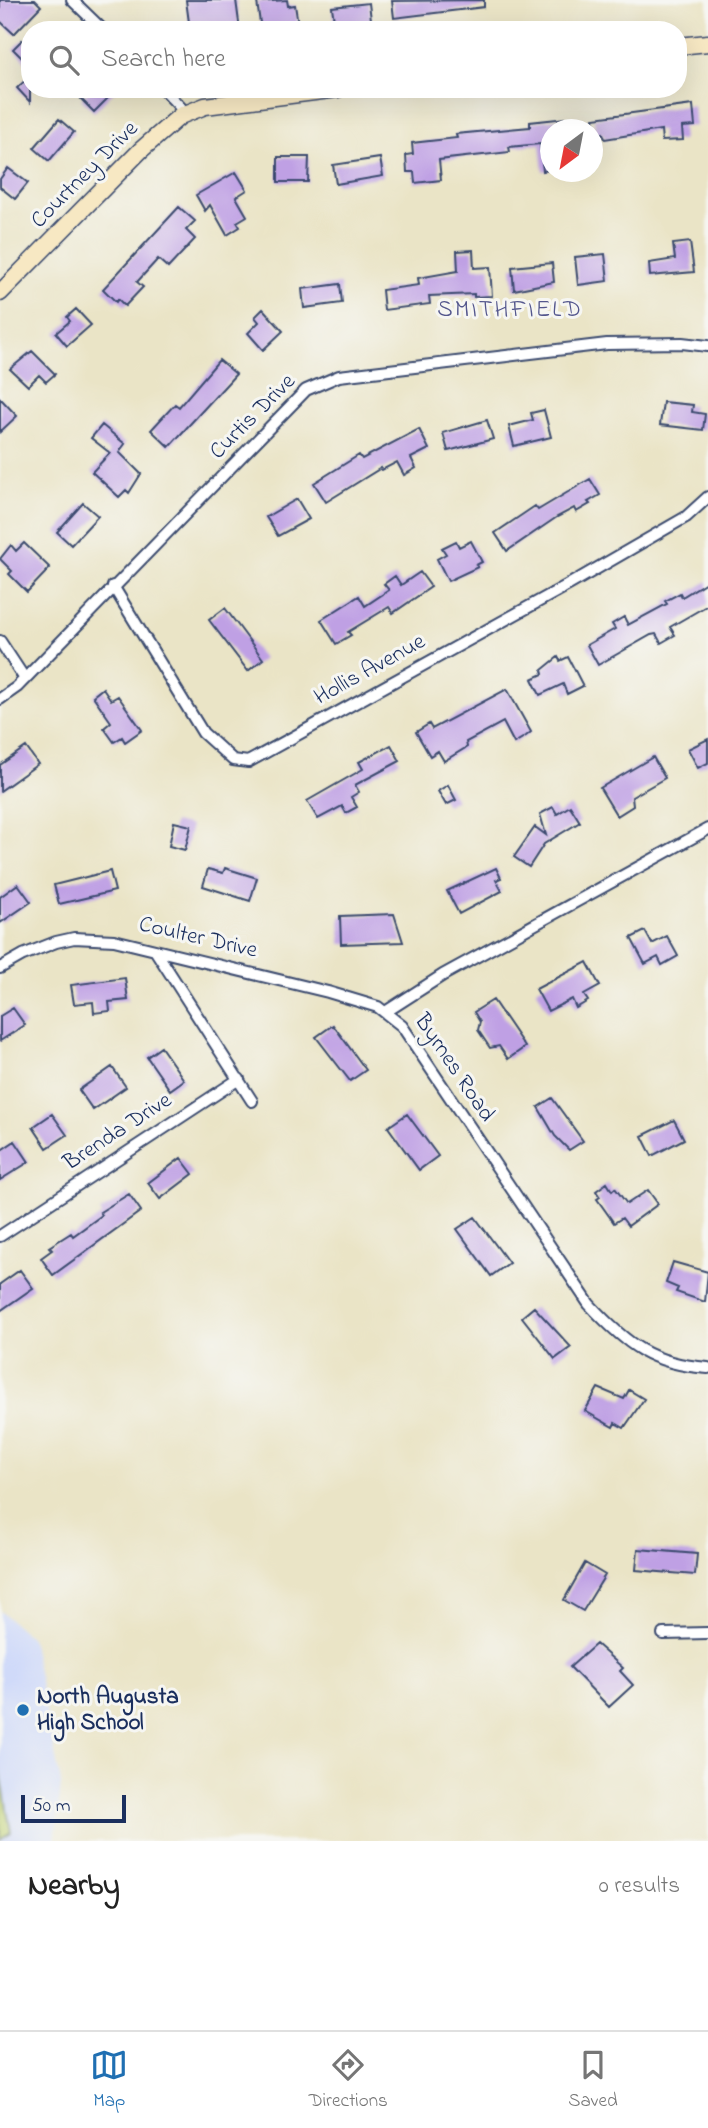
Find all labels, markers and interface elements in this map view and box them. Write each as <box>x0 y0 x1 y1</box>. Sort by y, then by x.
search box <box>21 21 687 98</box>
icon: search <box>45 41 83 79</box>
text: Search here <box>101 41 226 79</box>
street label: Courtney Drive <box>24 113 148 238</box>
north arrow <box>540 119 603 182</box>
district label: SMITHFIELD <box>437 293 583 328</box>
street label: Curtis Drive <box>202 366 304 468</box>
street label: Hollis Avenue <box>308 625 432 714</box>
street label: Coulter Drive <box>136 908 261 968</box>
street label: Byrnes Road <box>403 1006 503 1130</box>
street label: Brenda Drive <box>56 1084 179 1180</box>
place label: North Augusta High School <box>37 1681 179 1742</box>
marker: North Augusta High School <box>15 1702 31 1718</box>
scale bar <box>21 1792 126 1824</box>
text: 50 m <box>32 1793 71 1820</box>
text: Nearby <box>28 1865 120 1909</box>
text: 0 results <box>599 1870 680 1903</box>
tab: Map <box>90 2046 128 2115</box>
tab: Directions <box>309 2046 388 2115</box>
tab: Saved <box>568 2046 618 2115</box>

